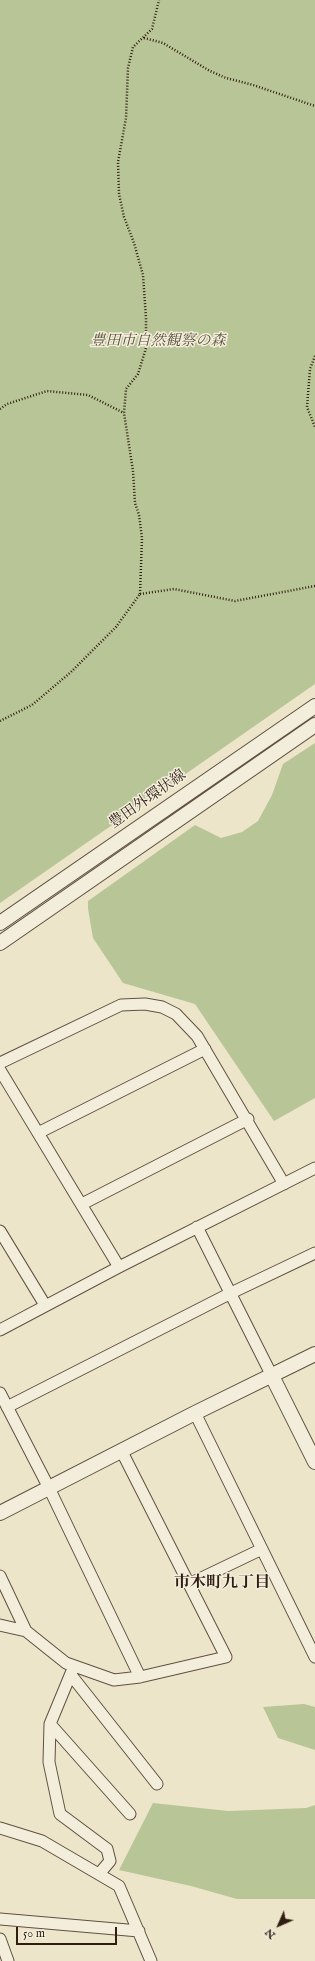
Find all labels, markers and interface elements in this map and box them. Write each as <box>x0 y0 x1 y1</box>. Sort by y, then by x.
park label: 豊田市自然観察の森 <box>91 333 225 351</box>
street label: 豊田外環状線 <box>106 767 190 833</box>
district label: 市木町九丁目 <box>174 1574 270 1594</box>
north arrow <box>259 1905 299 1945</box>
scale bar <box>18 1919 119 1945</box>
text: N <box>262 1925 279 1942</box>
text: 50 m <box>23 1926 45 1941</box>

